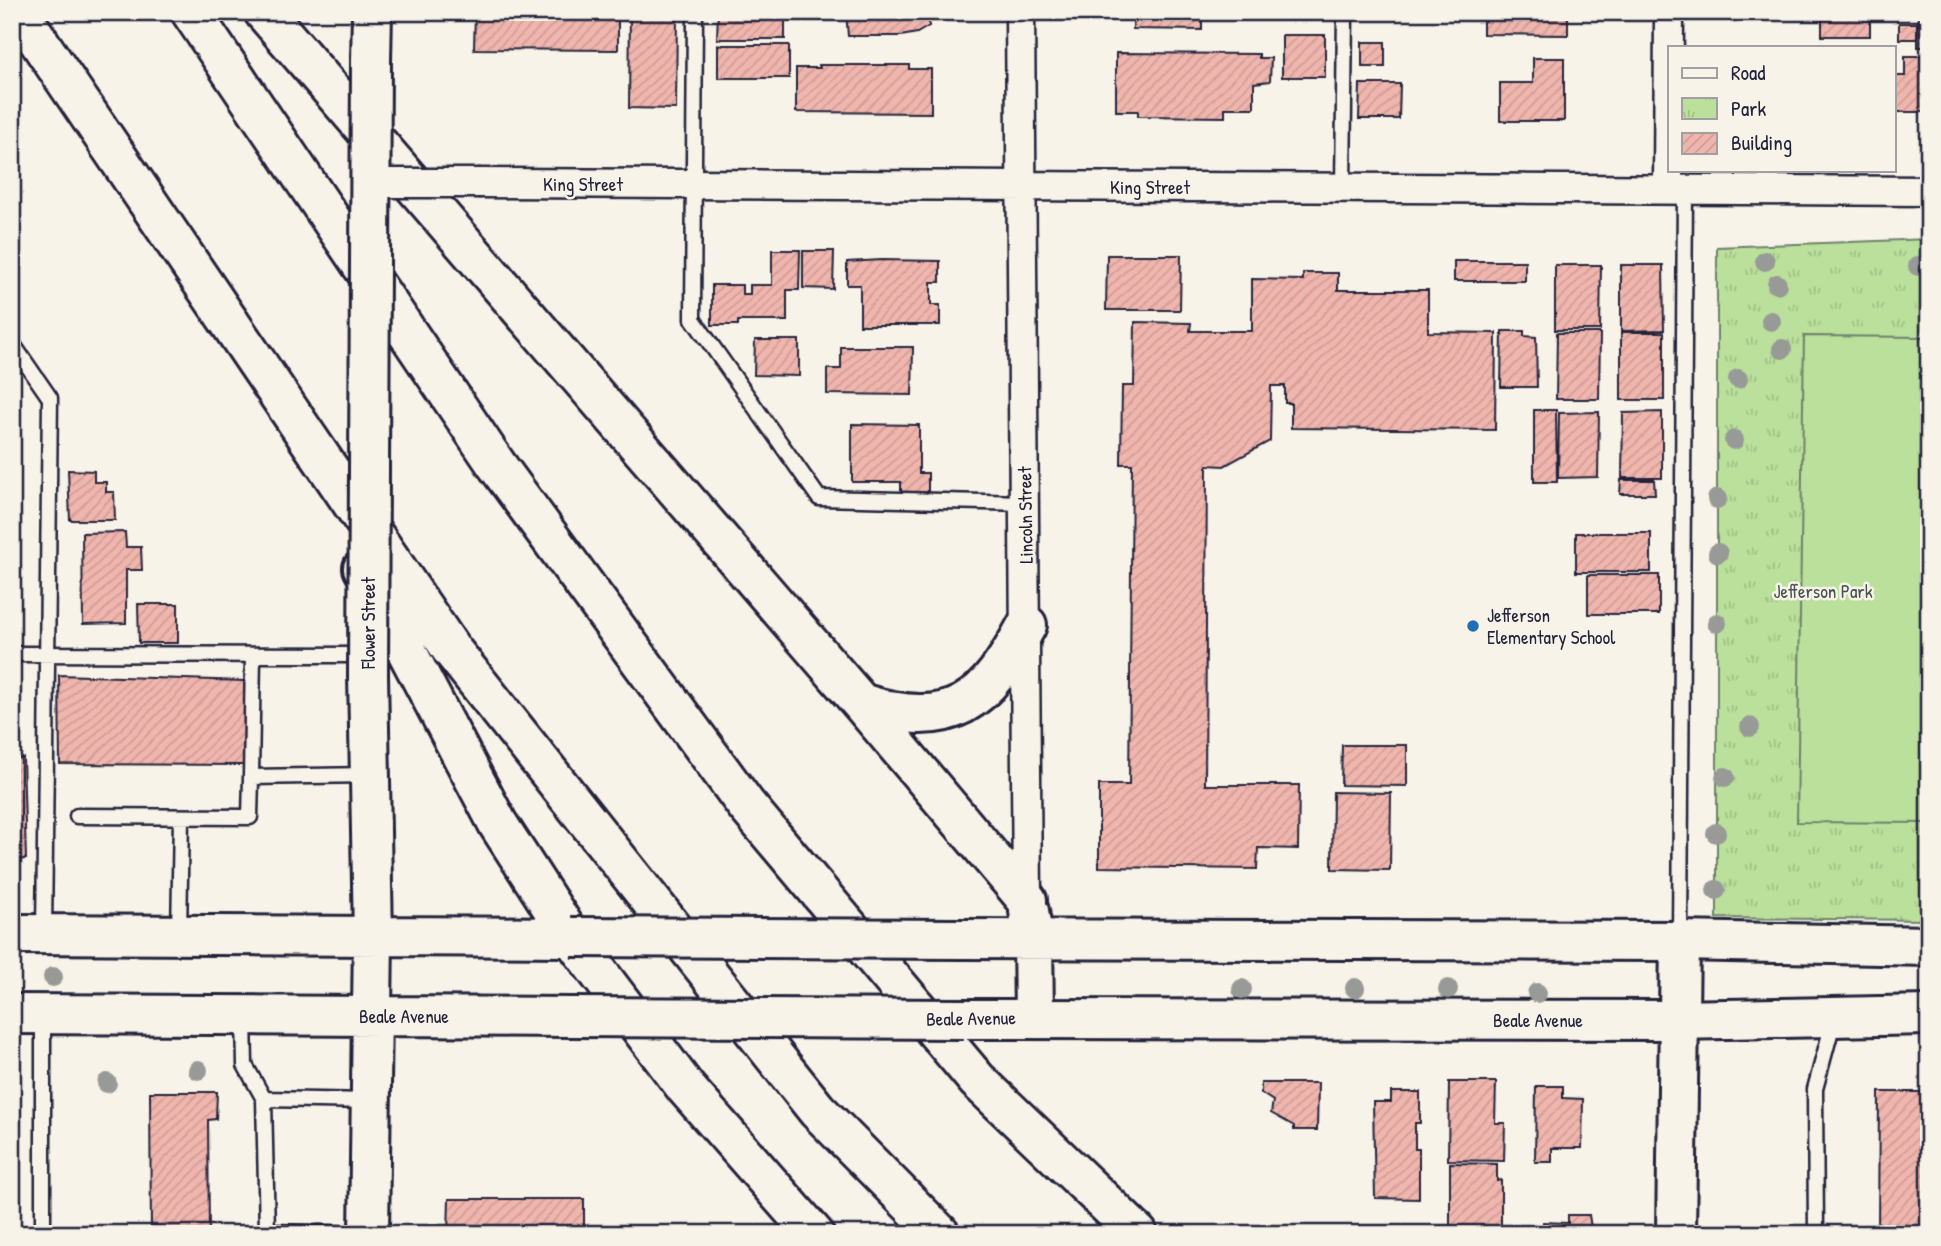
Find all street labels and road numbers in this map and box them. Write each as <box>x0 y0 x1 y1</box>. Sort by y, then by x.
street label: King Street <box>543 171 623 197</box>
street label: King Street <box>1110 174 1190 200</box>
street label: Lincoln Street <box>1011 466 1039 564</box>
street label: Flower Street <box>355 576 381 670</box>
street label: Beale Avenue <box>359 1003 449 1029</box>
street label: Beale Avenue <box>926 1004 1017 1032</box>
street label: Beale Avenue <box>1493 1007 1583 1033</box>

